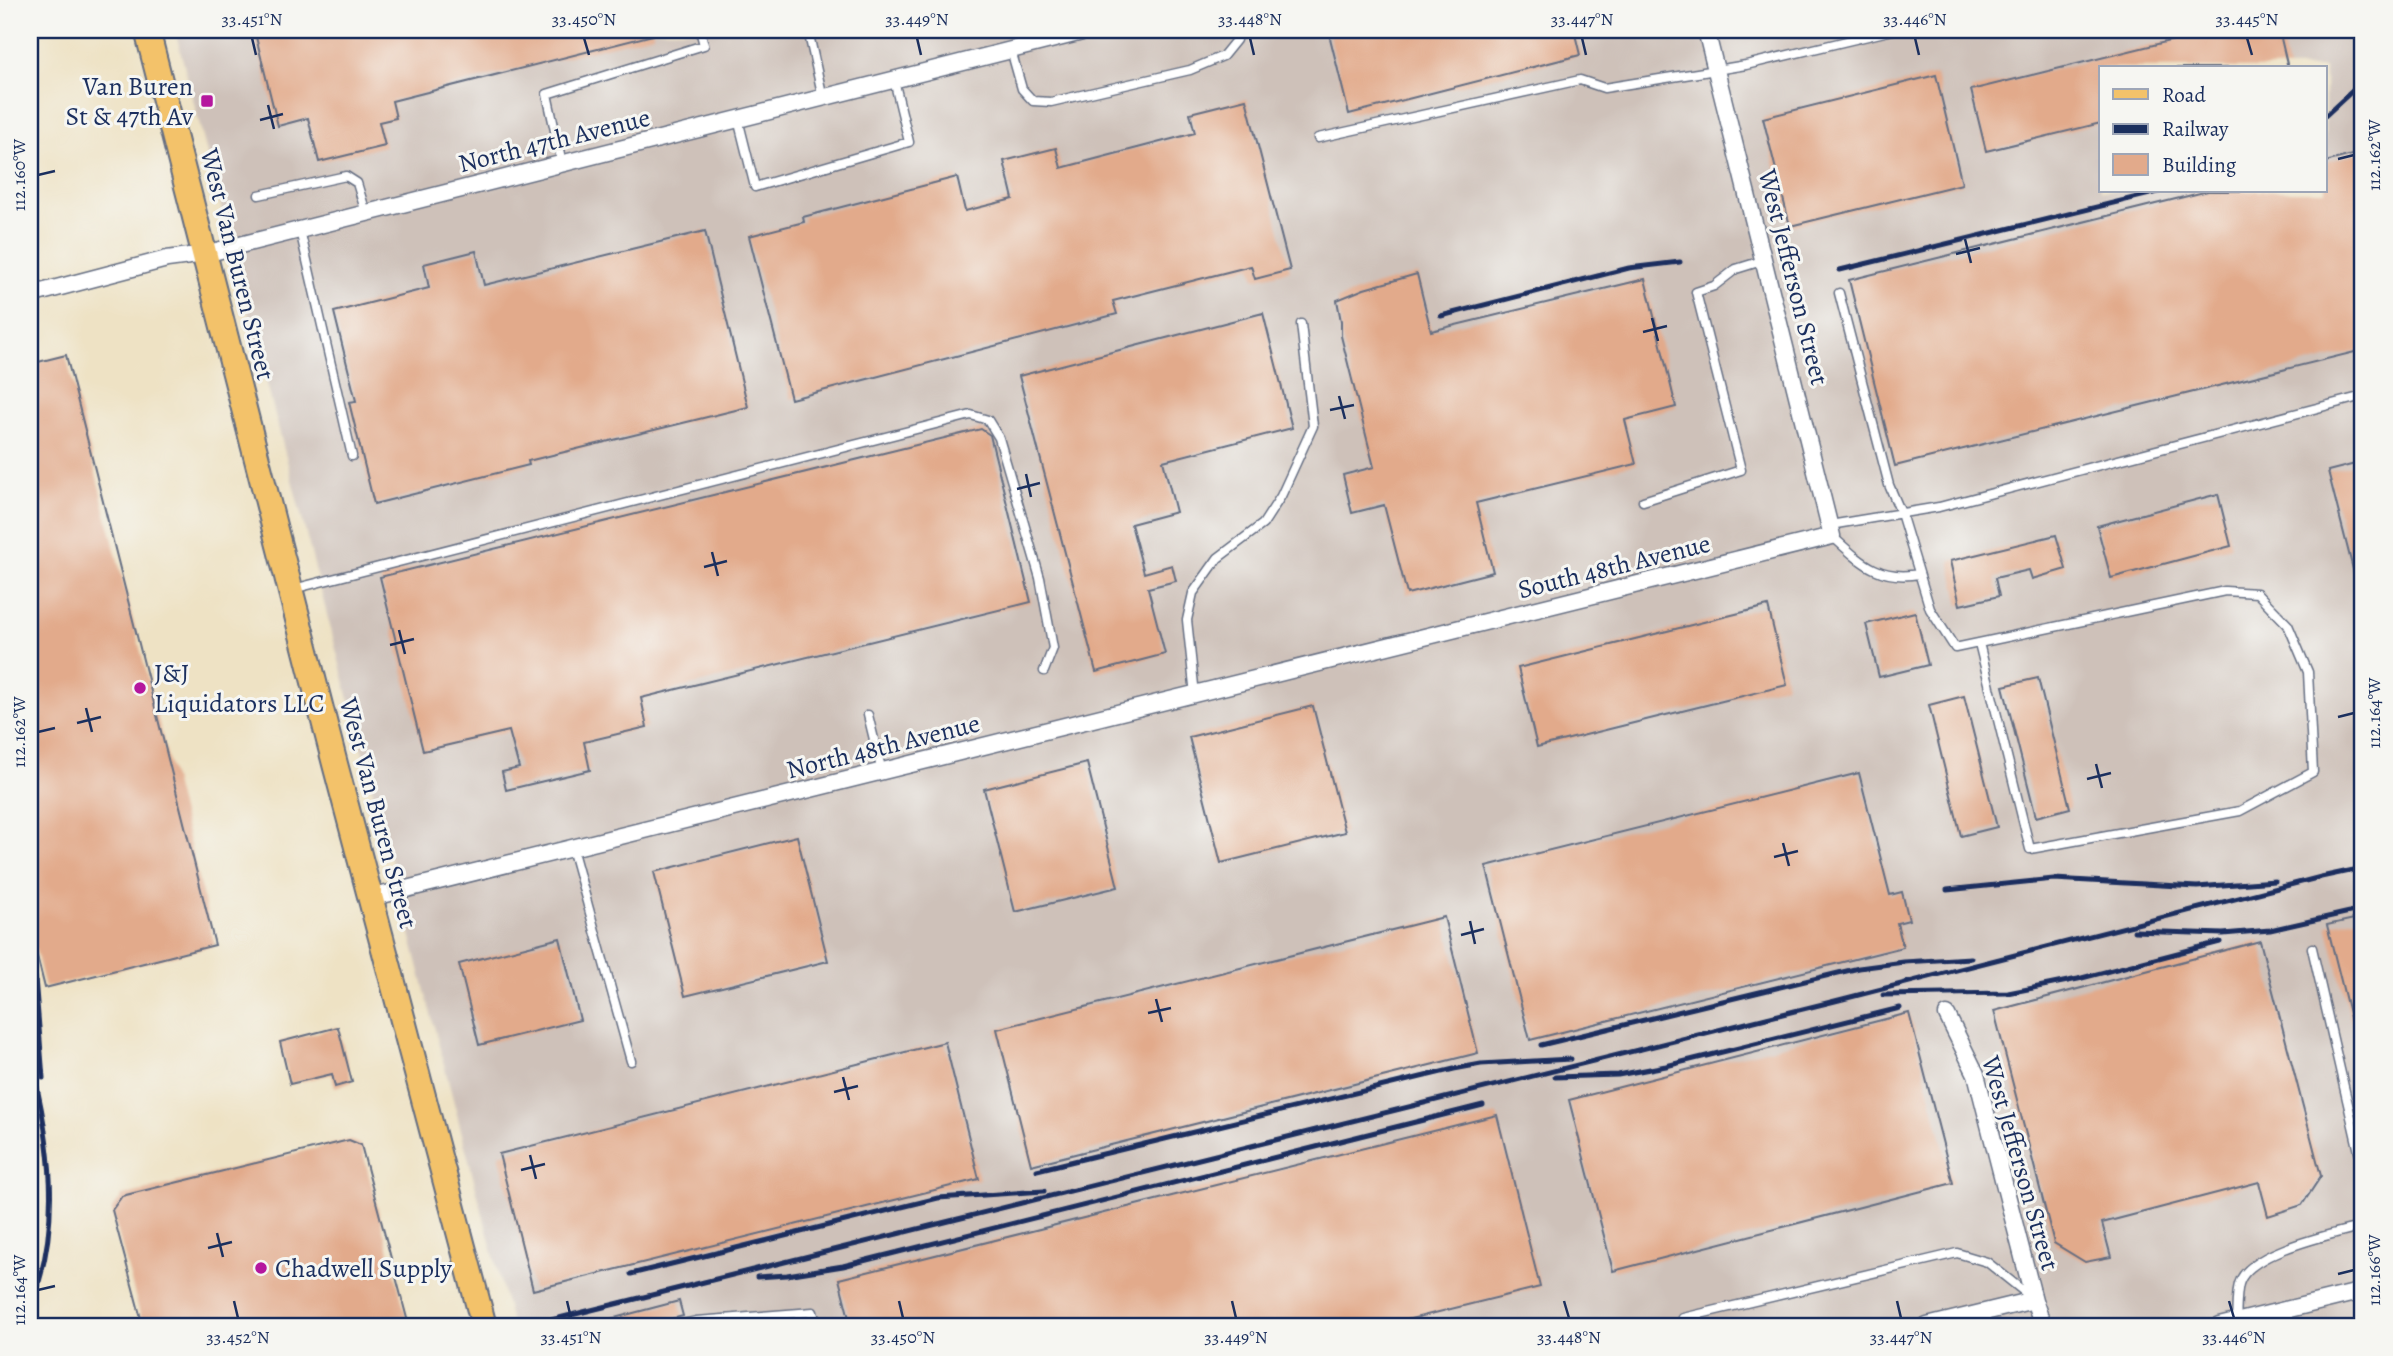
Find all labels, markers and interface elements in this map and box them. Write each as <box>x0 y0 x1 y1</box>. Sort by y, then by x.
text: 33.451°N <box>222 7 282 31</box>
text: 33.450°N <box>552 7 616 31</box>
text: 33.449°N <box>885 7 949 31</box>
text: 33.448°N <box>1218 7 1282 31</box>
text: 33.447°N <box>1551 7 1613 31</box>
text: 33.446°N <box>1883 7 1947 31</box>
text: 33.445°N <box>2216 7 2278 31</box>
legend <box>2099 66 2326 192</box>
place label: Van Buren St & 47th Av <box>66 69 193 134</box>
text: Road <box>2162 81 2206 109</box>
marker: Van Buren St & 47th Av <box>199 93 215 109</box>
street label: North 47th Avenue <box>455 100 654 181</box>
text: Railway <box>2162 115 2229 143</box>
text: 112.162°W <box>2362 119 2386 191</box>
text: 112.160°W <box>7 138 31 211</box>
street label: West Van Buren Street <box>192 144 283 384</box>
text: Building <box>2162 151 2237 179</box>
street label: West Jefferson Street <box>1750 164 1837 389</box>
street label: South 48th Avenue <box>1514 526 1714 607</box>
place label: J&J Liquidators LLC <box>154 656 325 721</box>
text: 112.164°W <box>2362 677 2386 749</box>
marker: J&J Liquidators LLC <box>132 680 148 696</box>
street label: West Van Buren Street <box>331 693 426 933</box>
text: 112.162°W <box>7 696 31 768</box>
street label: North 48th Avenue <box>783 706 983 787</box>
street label: West Jefferson Street <box>1973 1051 2068 1275</box>
text: 112.166°W <box>2362 1234 2386 1306</box>
place label: Chadwell Supply <box>275 1251 452 1286</box>
text: 112.164°W <box>7 1254 31 1326</box>
marker: Chadwell Supply <box>253 1260 269 1276</box>
text: 33.452°N <box>206 1325 270 1349</box>
text: 33.451°N <box>541 1325 601 1349</box>
text: 33.450°N <box>871 1325 935 1349</box>
text: 33.449°N <box>1204 1325 1268 1349</box>
text: 33.448°N <box>1537 1325 1601 1349</box>
text: 33.447°N <box>1870 1325 1932 1349</box>
text: 33.446°N <box>2202 1325 2266 1349</box>

